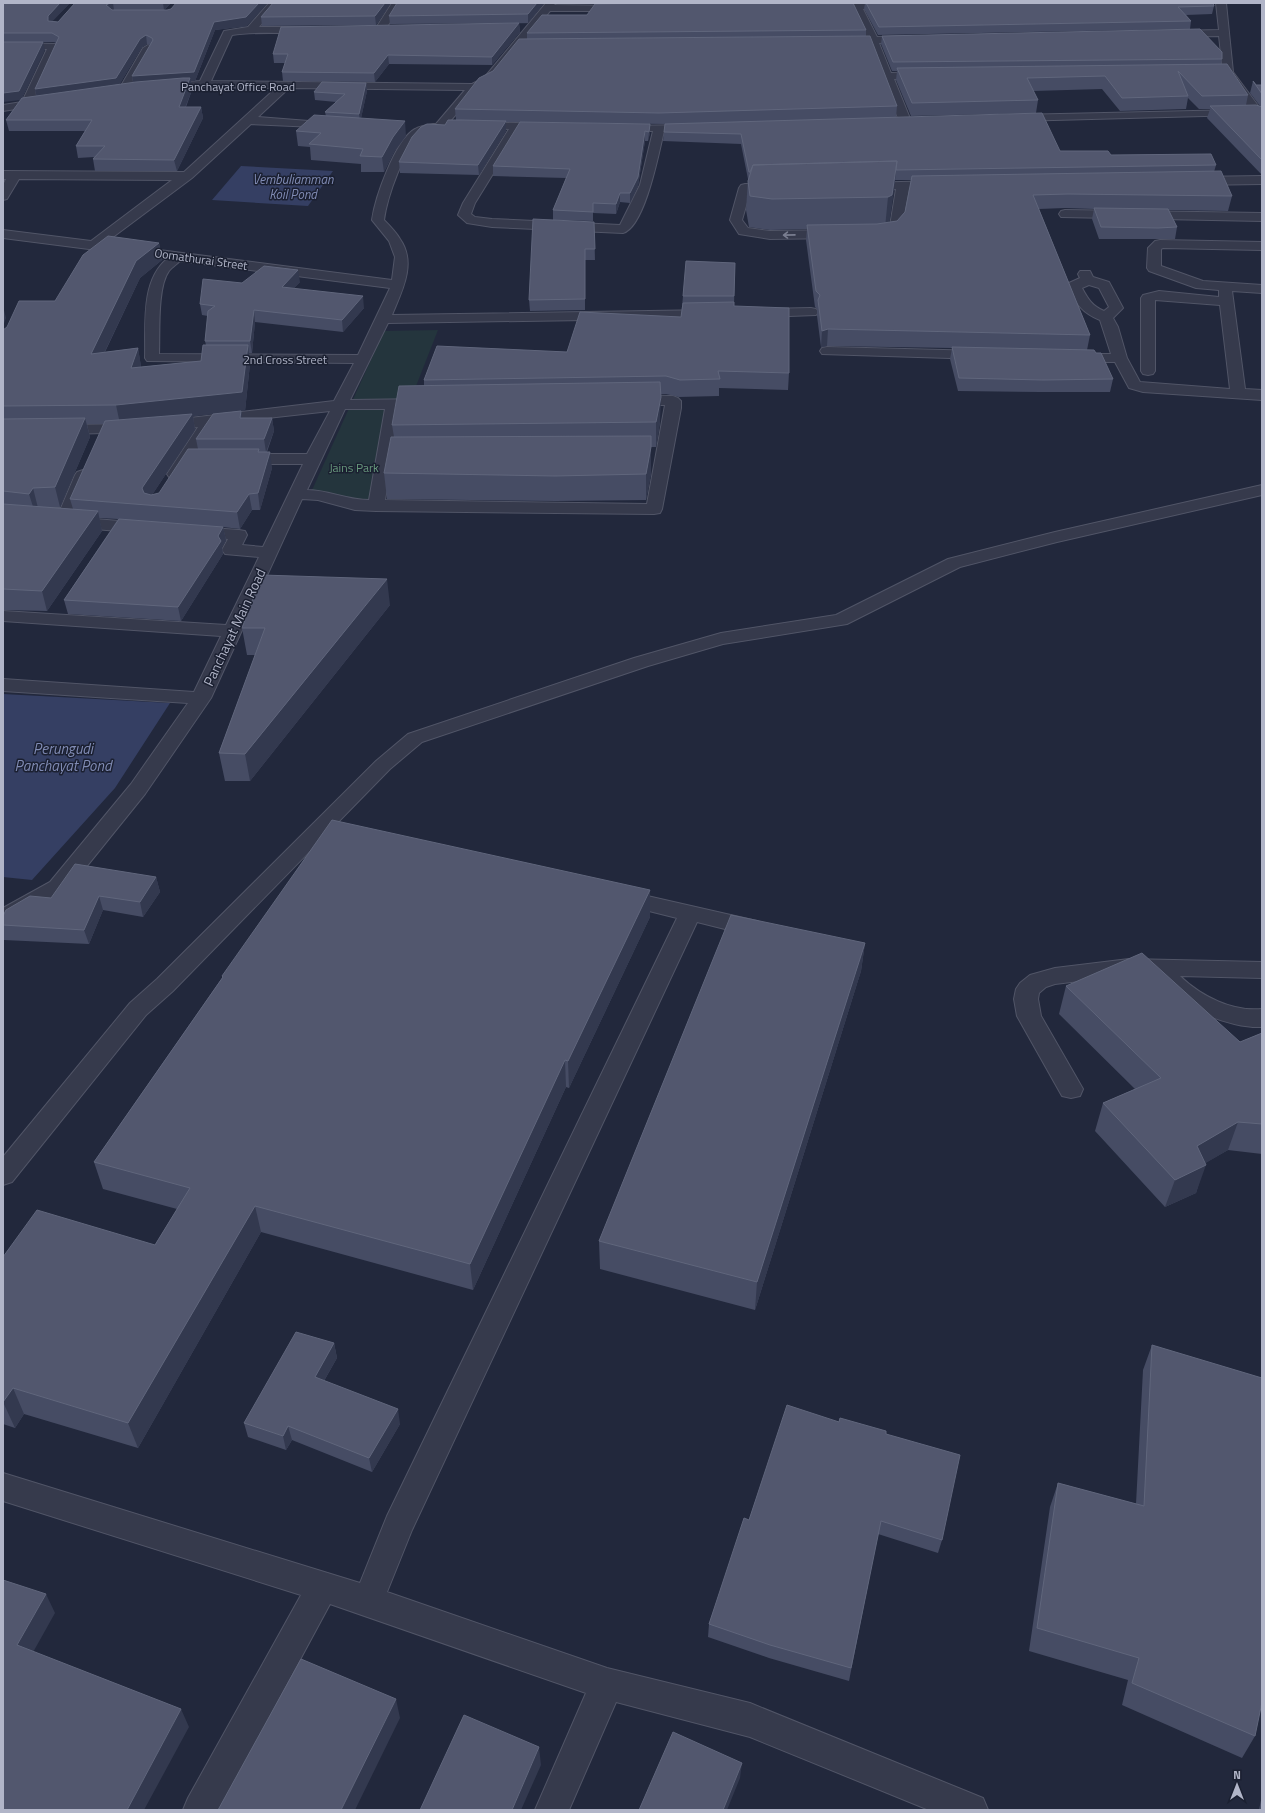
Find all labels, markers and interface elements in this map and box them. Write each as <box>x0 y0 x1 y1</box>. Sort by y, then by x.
street label: Panchayat Office Road <box>181 77 295 96</box>
water label: Vembuliamman Koil Pond <box>253 169 334 204</box>
one-way arrow <box>783 231 796 239</box>
street label: Oomathurai Street <box>153 243 249 275</box>
street label: 2nd Cross Street <box>243 350 328 369</box>
park label: Jains Park <box>329 458 379 477</box>
street label: Panchayat Main Road <box>197 565 271 689</box>
water label: Perungudi Panchayat Pond <box>14 737 113 777</box>
north arrow <box>1217 1765 1257 1805</box>
text: N <box>1233 1767 1241 1783</box>

